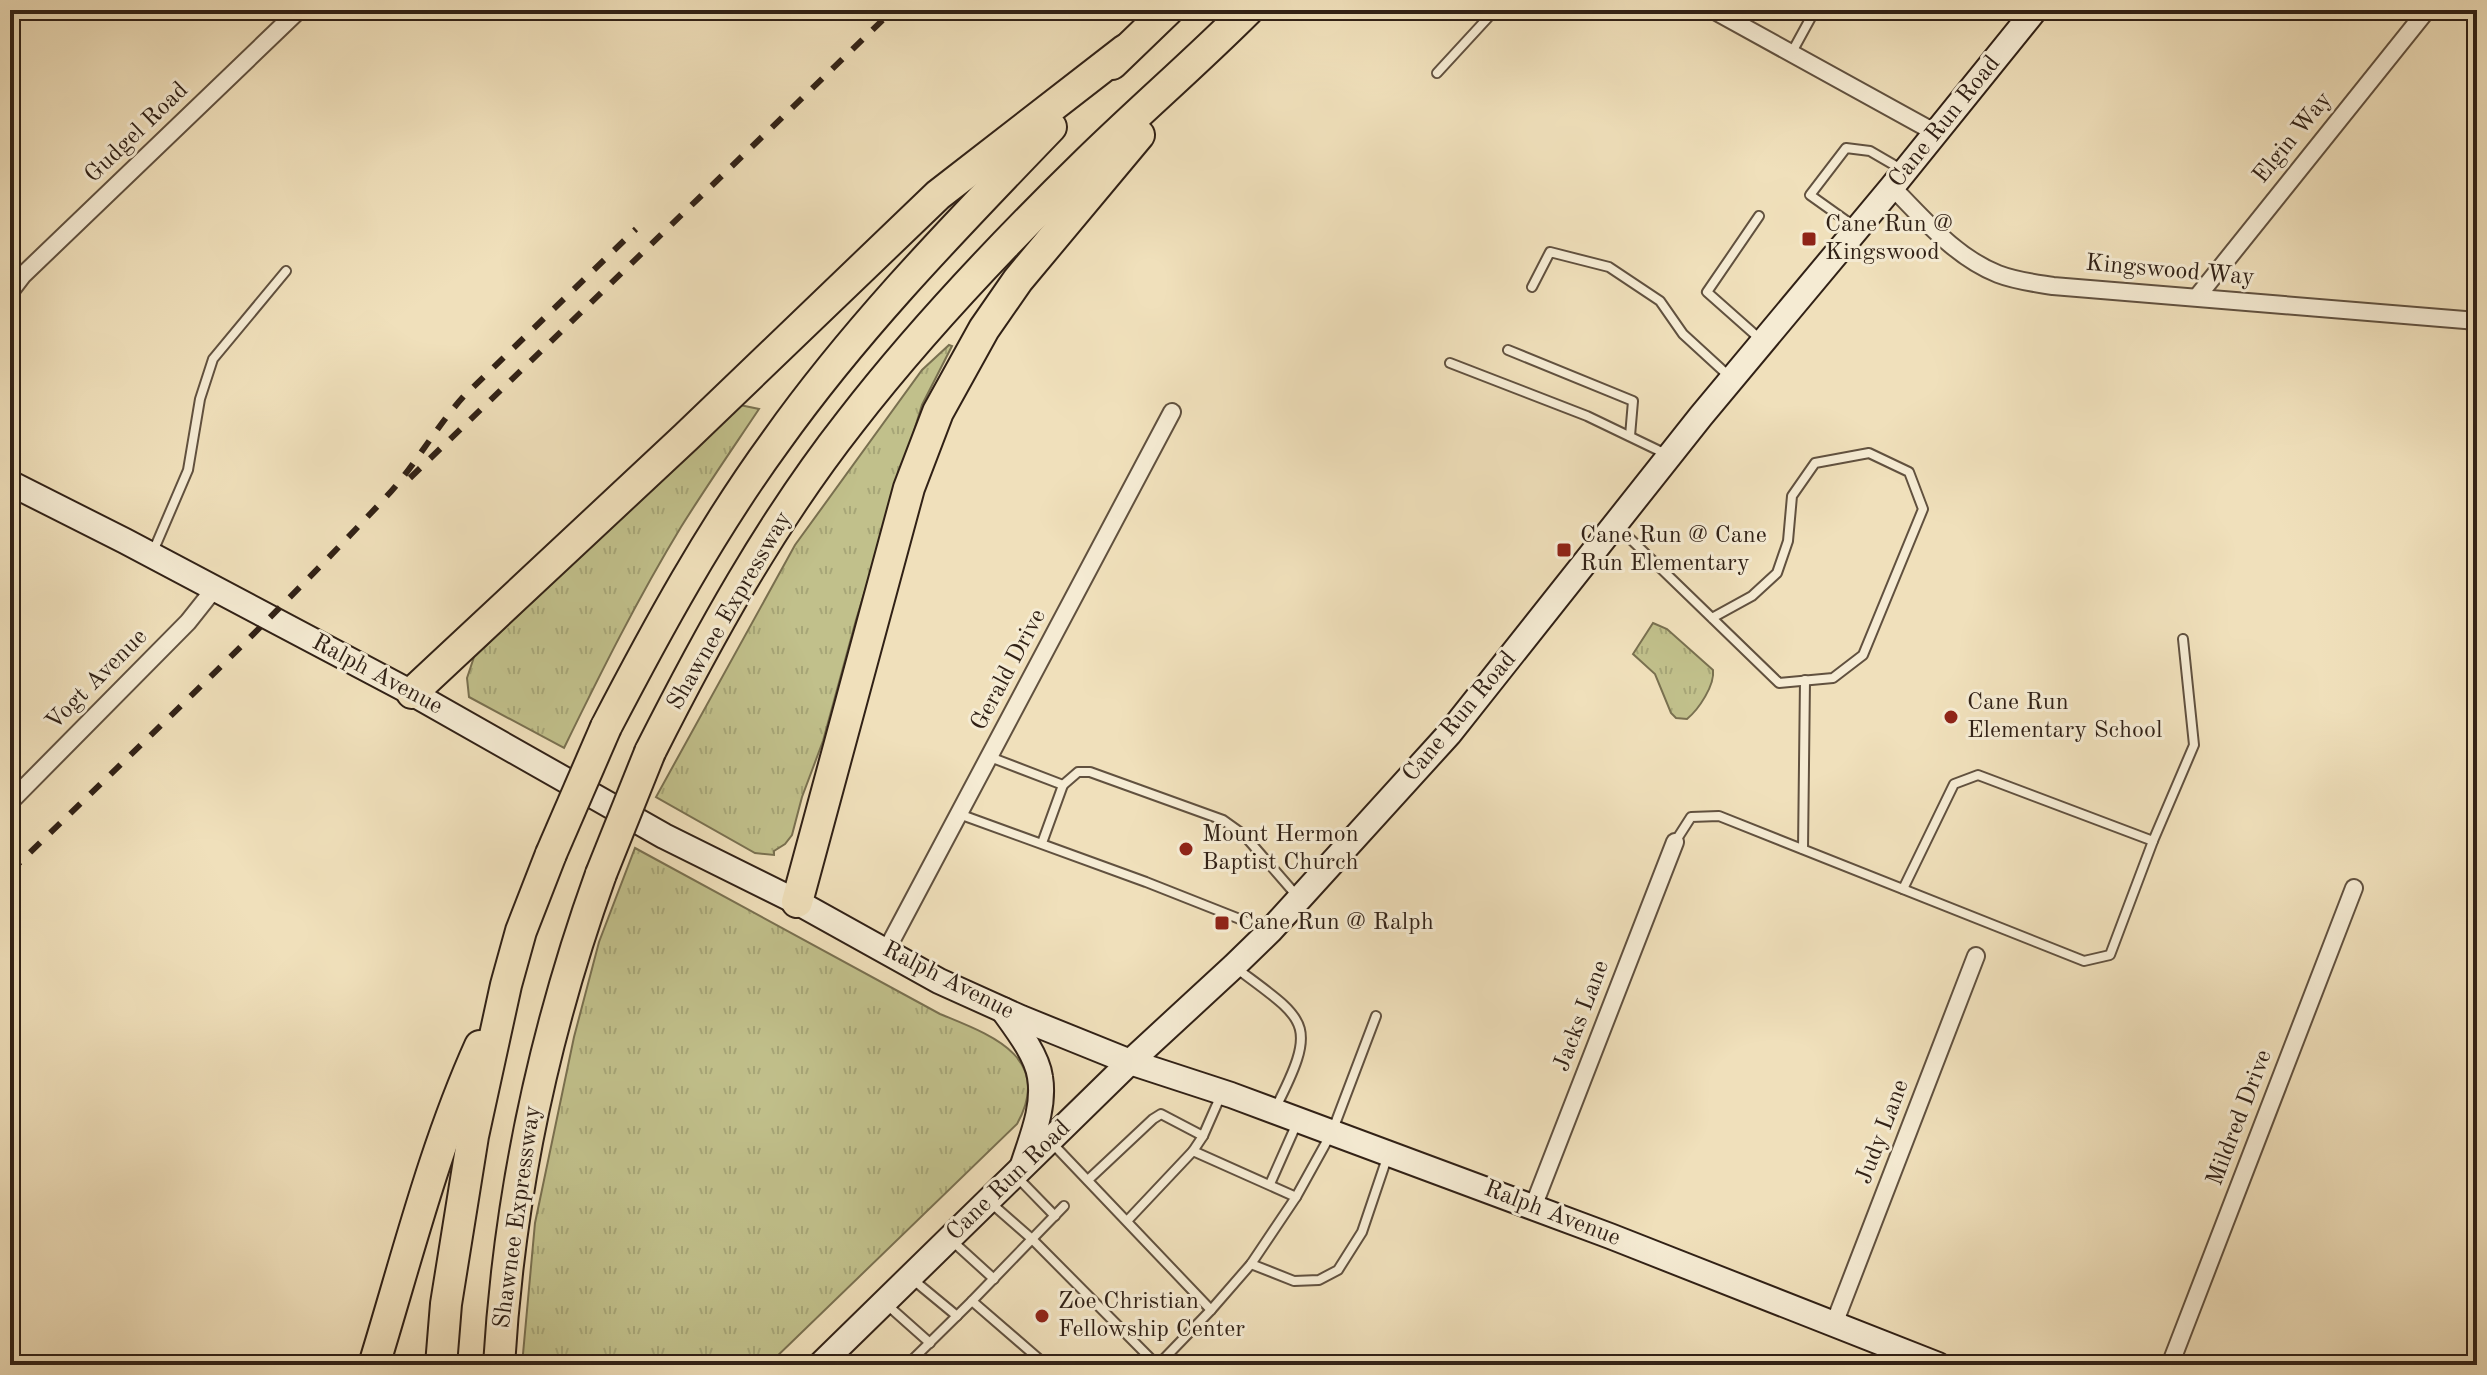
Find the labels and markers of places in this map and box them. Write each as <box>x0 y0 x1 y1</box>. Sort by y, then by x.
place label: Cane Run @ Kingswood <box>1825 213 1953 265</box>
marker: Cane Run @ Kingswood <box>1800 230 1818 248</box>
place label: Cane Run @ Cane Run Elementary <box>1580 524 1767 576</box>
marker: Cane Run @ Cane Run Elementary <box>1555 541 1573 559</box>
place label: Cane Run Elementary School <box>1967 691 2162 743</box>
marker: Cane Run Elementary School <box>1942 708 1960 726</box>
place label: Mount Hermon Baptist Church <box>1202 823 1359 875</box>
marker: Mount Hermon Baptist Church <box>1177 840 1195 858</box>
place label: Cane Run @ Ralph <box>1238 911 1434 935</box>
marker: Cane Run @ Ralph <box>1213 914 1231 932</box>
place label: Zoe Christian Fellowship Center <box>1058 1290 1245 1342</box>
marker: Zoe Christian Fellowship Center <box>1033 1307 1051 1325</box>

